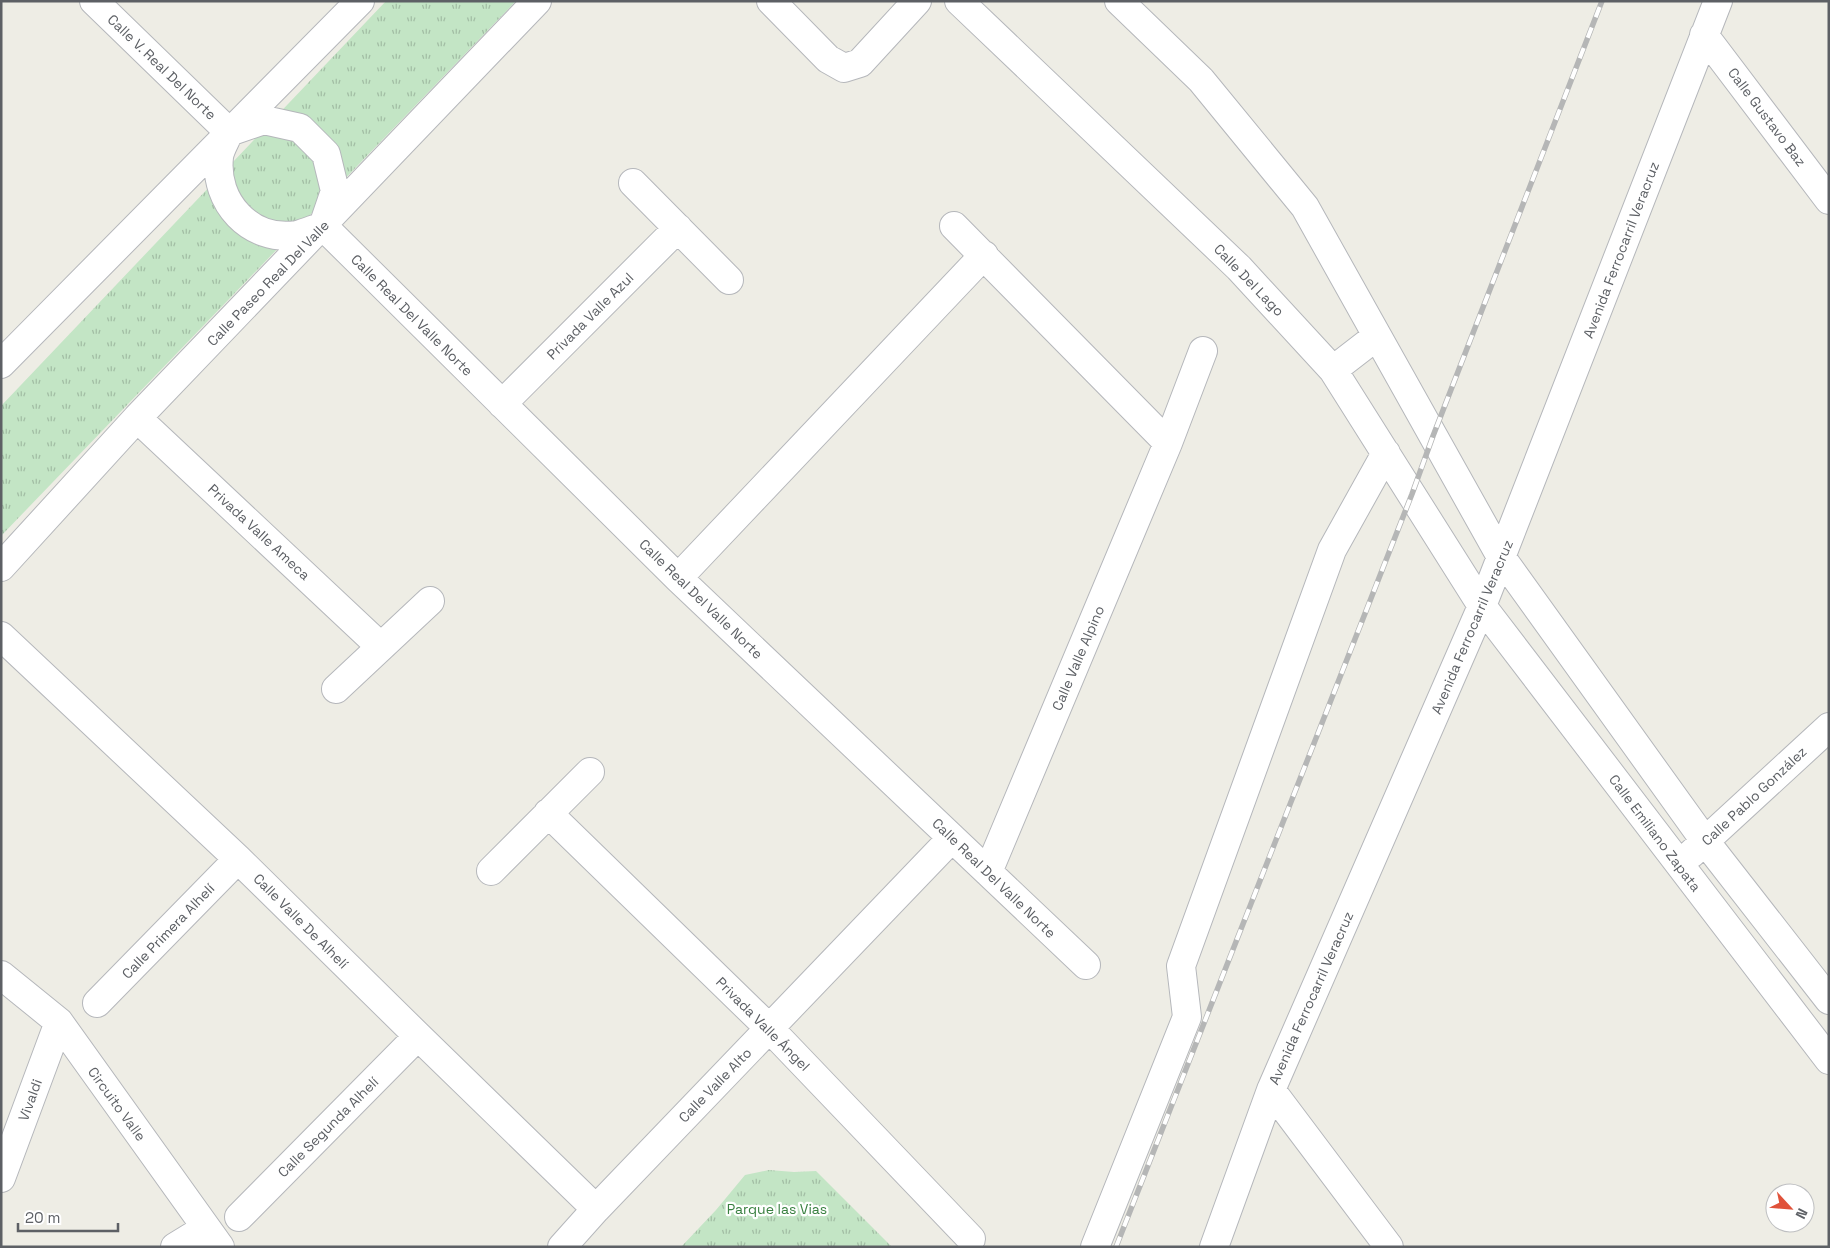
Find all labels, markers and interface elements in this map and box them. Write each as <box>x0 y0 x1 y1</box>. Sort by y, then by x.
street label: Calle V. Real Del Norte <box>104 10 220 124</box>
street label: Calle Gustavo Baz <box>1724 64 1810 170</box>
street label: Avenida Ferrocarril Veracruz <box>1579 159 1663 341</box>
street label: Calle Paseo Real Del Valle <box>203 216 333 350</box>
street label: Calle Del Lago <box>1210 240 1288 320</box>
street label: Calle Real Del Valle Norte <box>347 250 477 380</box>
street label: Privada Valle Azul <box>543 269 637 363</box>
street label: Privada Valle Ameca <box>204 480 314 584</box>
street label: Calle Real Del Valle Norte <box>635 535 767 663</box>
street label: Avenida Ferrocarril Veracruz <box>1427 537 1517 717</box>
street label: Calle Valle Alpino <box>1048 603 1108 713</box>
street label: Calle Pablo González <box>1698 743 1810 849</box>
street label: Calle Emiliano Zapata <box>1605 771 1705 895</box>
street label: Calle Real Del Valle Norte <box>928 814 1060 942</box>
street label: Calle Valle De Alhelí <box>250 870 353 973</box>
street label: Calle Primera Alhelí <box>118 879 219 982</box>
street label: Avenida Ferrocarril Veracruz <box>1265 909 1357 1087</box>
street label: Privada Valle Ángel <box>712 973 814 1075</box>
street label: Calle Valle Alto <box>675 1044 755 1126</box>
street label: Circuito Valle <box>84 1063 150 1145</box>
street label: Calle Segunda Alhelí <box>274 1072 383 1181</box>
street label: Vivaldi <box>14 1077 46 1123</box>
north arrow <box>1765 1183 1815 1233</box>
scale bar <box>18 1200 118 1232</box>
park label: Parque las Vias <box>727 1200 827 1218</box>
text: N <box>1792 1206 1812 1222</box>
text: 20 m <box>25 1208 60 1227</box>

